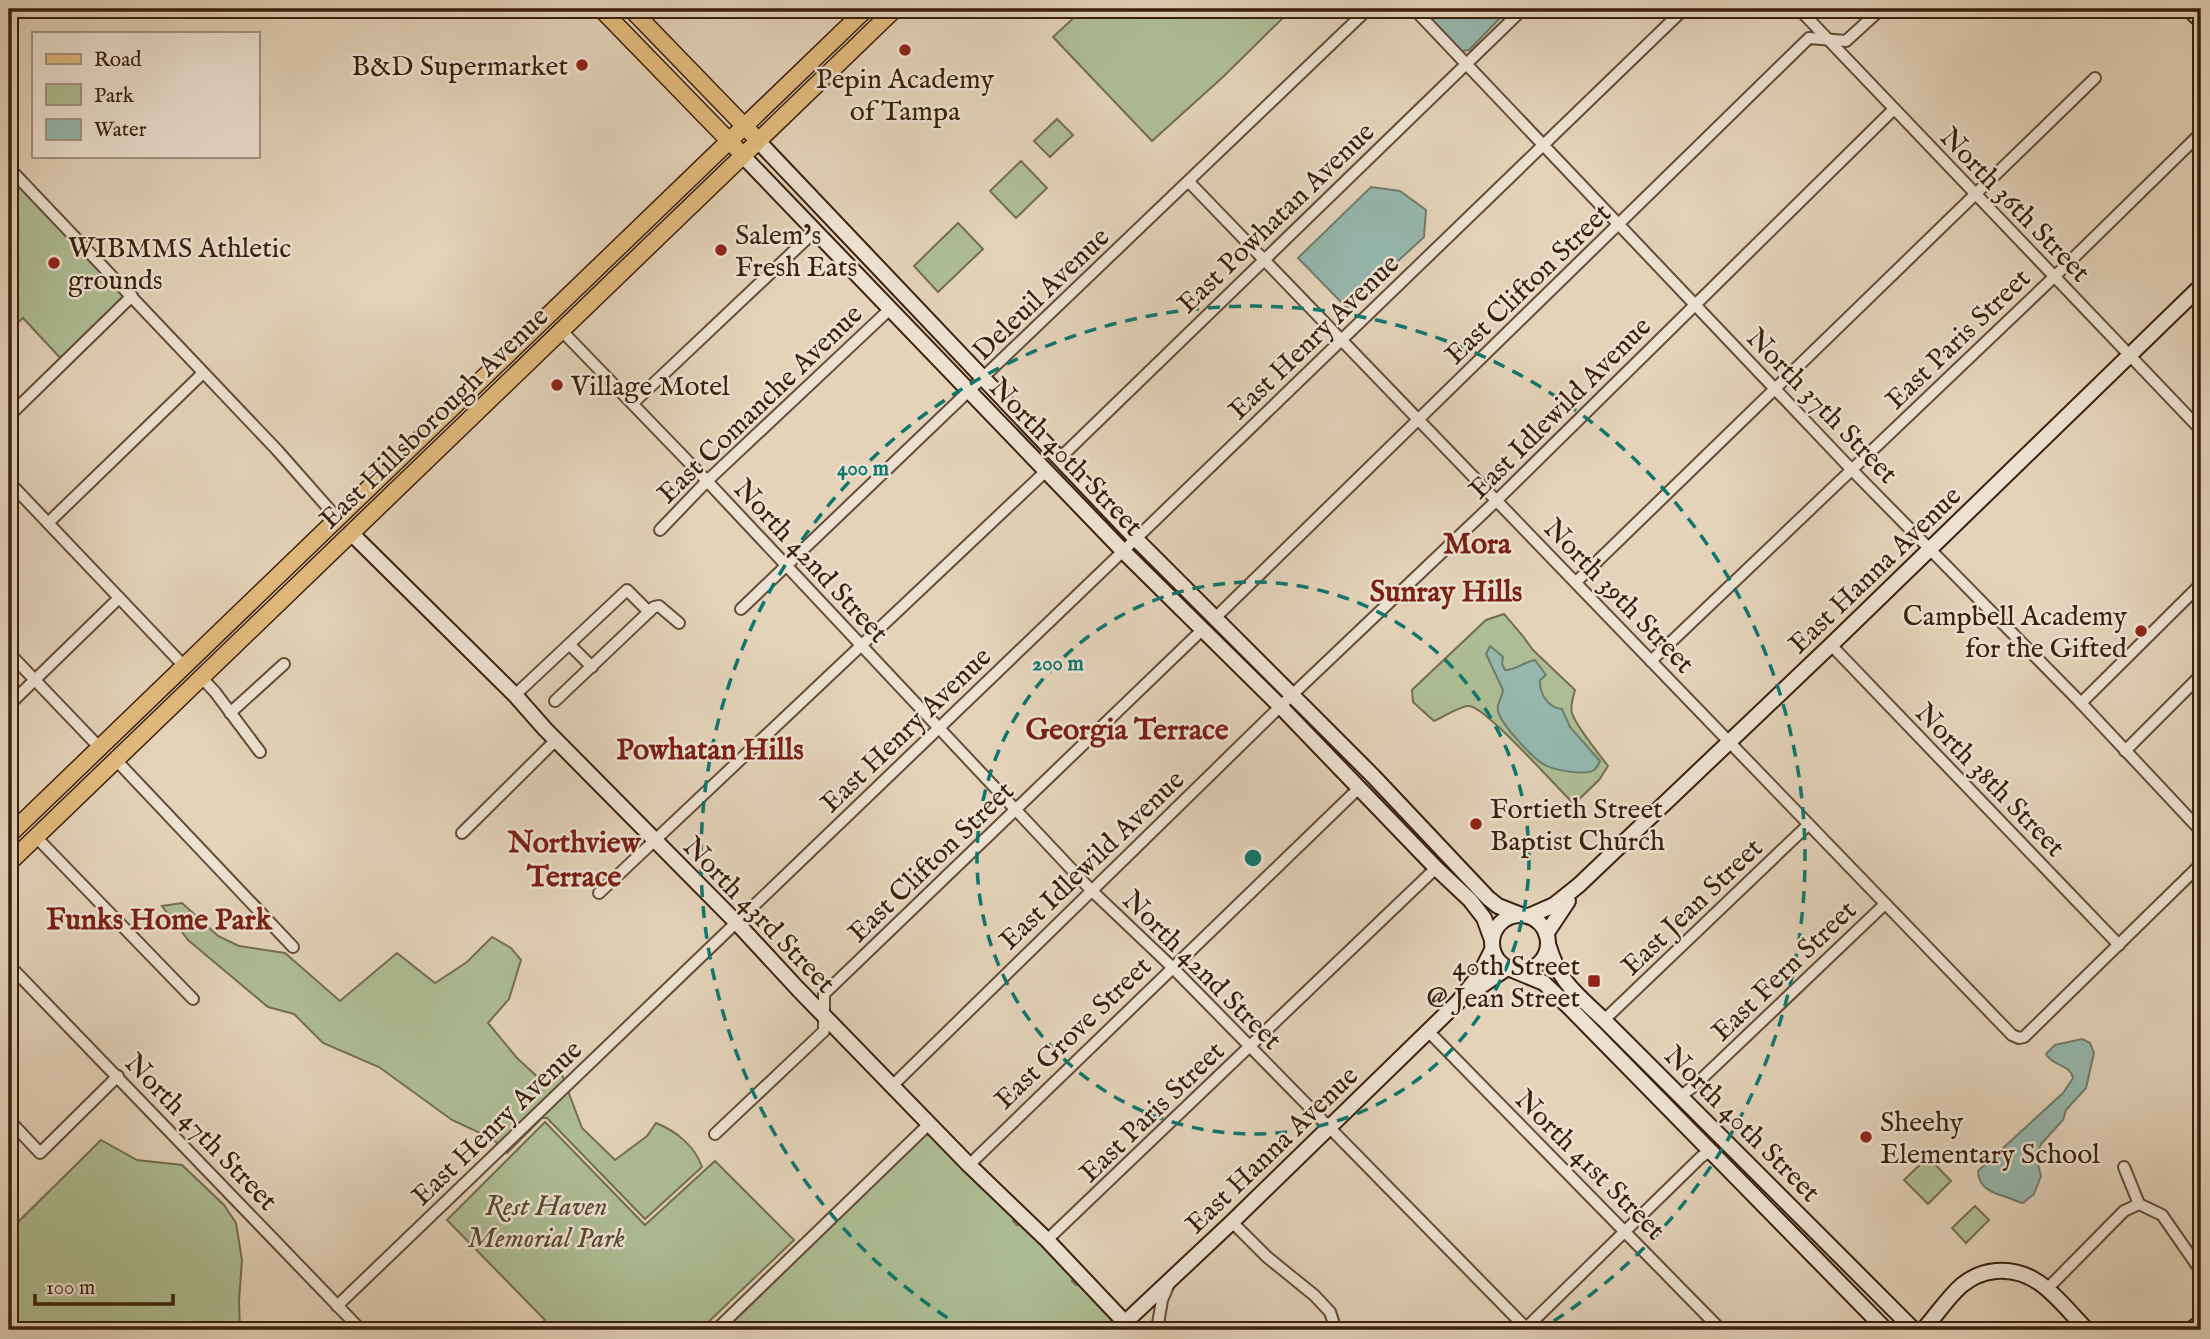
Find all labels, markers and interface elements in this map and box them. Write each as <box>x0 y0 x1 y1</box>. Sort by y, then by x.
legend <box>32 32 259 158</box>
marker: Pepin Academy of Tampa <box>897 42 913 58</box>
text: Road <box>94 47 142 74</box>
place label: B&D Supermarket <box>352 50 568 85</box>
marker: B&D Supermarket <box>574 57 590 73</box>
place label: Pepin Academy of Tampa <box>816 63 994 130</box>
text: Park <box>94 83 135 110</box>
street label: East Powhatan Avenue <box>1171 115 1383 322</box>
text: Water <box>94 117 147 144</box>
street label: North 36th Street <box>1932 121 2097 291</box>
street label: East Clifton Street <box>1438 196 1619 373</box>
place label: Salem’s Fresh Eats <box>735 219 857 286</box>
street label: Deleuil Avenue <box>966 221 1118 369</box>
place label: WIBMMS Athletic grounds <box>68 232 291 299</box>
marker: Salem’s Fresh Eats <box>713 242 729 258</box>
street label: East Henry Avenue <box>1222 247 1408 428</box>
marker: WIBMMS Athletic grounds <box>46 255 62 271</box>
street label: East Paris Street <box>1879 261 2039 418</box>
street label: East Comanche Avenue <box>651 298 871 512</box>
street label: East Hillsborough Avenue <box>313 300 557 537</box>
street label: East Idlewild Avenue <box>1462 310 1660 507</box>
street label: North 37th Street <box>1738 322 1905 492</box>
place label: Village Motel <box>570 370 730 405</box>
street label: North 40th Street <box>981 371 1150 545</box>
marker: Village Motel <box>549 377 565 393</box>
text: 400 m <box>837 456 890 483</box>
street label: North 42nd Street <box>725 472 895 651</box>
street label: East Hanna Avenue <box>1782 479 1970 662</box>
street label: North 39th Street <box>1535 512 1701 682</box>
district label: Mora <box>1443 526 1512 564</box>
district label: Sunray Hills <box>1370 574 1522 612</box>
place label: Campbell Academy for the Gifted <box>1903 600 2127 667</box>
marker: Campbell Academy for the Gifted <box>2133 623 2149 639</box>
street label: East Henry Avenue <box>814 640 1000 821</box>
text: 200 m <box>1032 651 1084 678</box>
street label: North 38th Street <box>1907 696 2072 865</box>
district label: Georgia Terrace <box>1025 712 1229 750</box>
district label: Powhatan Hills <box>616 732 804 770</box>
street label: East Idlewild Avenue <box>993 763 1193 958</box>
street label: East Clifton Street <box>841 774 1022 951</box>
place label: Fortieth Street Baptist Church <box>1490 793 1665 860</box>
marker: Fortieth Street Baptist Church <box>1468 816 1484 832</box>
district label: Northview Terrace <box>507 825 642 897</box>
street label: North 43rd Street <box>675 830 842 1002</box>
street label: East Jean Street <box>1615 831 1771 984</box>
centre of rings <box>1241 846 1265 870</box>
street label: North 42nd Street <box>1114 884 1289 1058</box>
street label: East Fern Street <box>1705 894 1865 1050</box>
district label: Funks Home Park <box>46 902 273 940</box>
street label: East Grove Street <box>988 950 1160 1118</box>
place label: 40th Street @ Jean Street <box>1427 950 1580 1017</box>
marker: 40th Street @ Jean Street <box>1586 973 1602 989</box>
street label: East Henry Avenue <box>405 1033 591 1214</box>
street label: East Paris Street <box>1073 1034 1233 1191</box>
street label: North 40th Street <box>1656 1039 1827 1211</box>
street label: North 47th Street <box>116 1047 284 1219</box>
street label: East Hanna Avenue <box>1179 1059 1367 1242</box>
street label: North 41st Street <box>1507 1083 1672 1249</box>
place label: Sheehy Elementary School <box>1880 1106 2100 1173</box>
marker: Sheehy Elementary School <box>1858 1129 1874 1145</box>
park label: Rest Haven Memorial Park <box>467 1190 625 1257</box>
scale bar <box>35 1262 173 1306</box>
text: 100 m <box>46 1275 95 1302</box>

